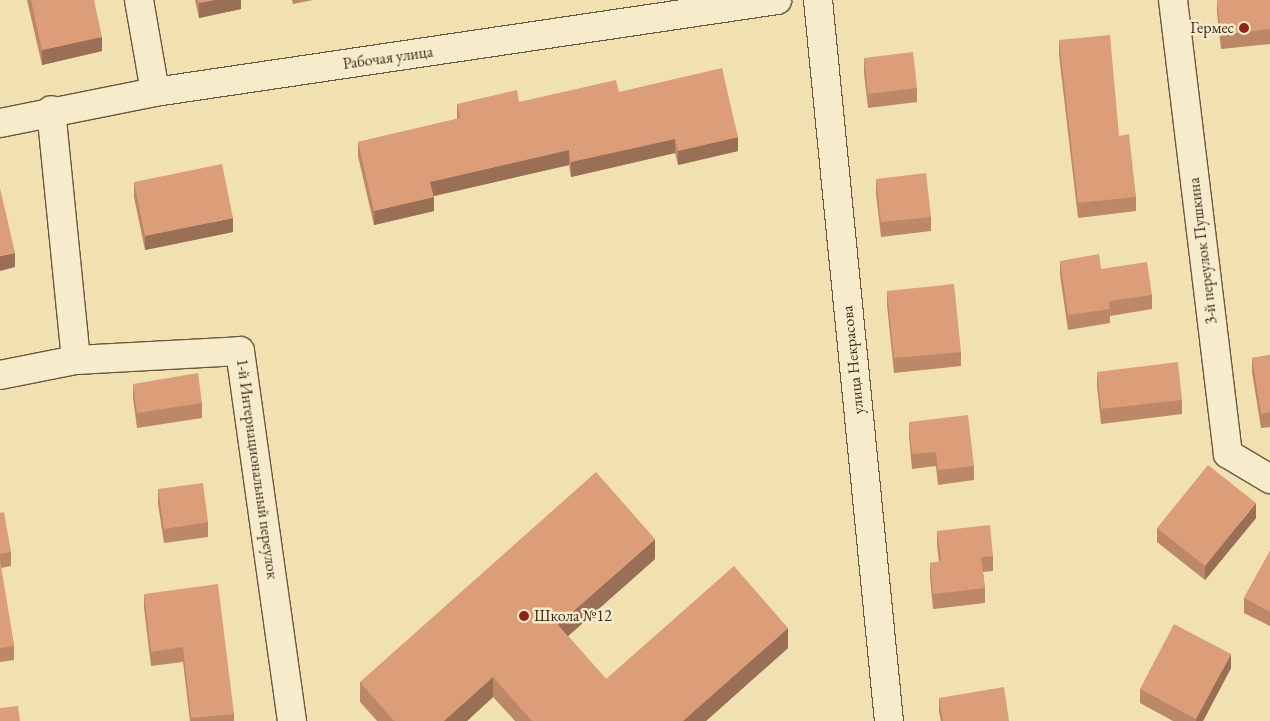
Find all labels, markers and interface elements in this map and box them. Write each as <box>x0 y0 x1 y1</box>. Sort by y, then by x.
place label: Гермес <box>1190 18 1234 38</box>
marker: Гермес <box>1238 22 1250 34</box>
street label: Рабочая улица <box>342 42 434 74</box>
street label: 3-й переулок Пушкина <box>1184 177 1222 325</box>
street label: улица Некрасова <box>838 305 868 415</box>
street label: 1-й Интернациональный переулок <box>232 358 282 580</box>
place label: Школа №12 <box>534 606 612 626</box>
marker: Школа №12 <box>518 610 530 622</box>

